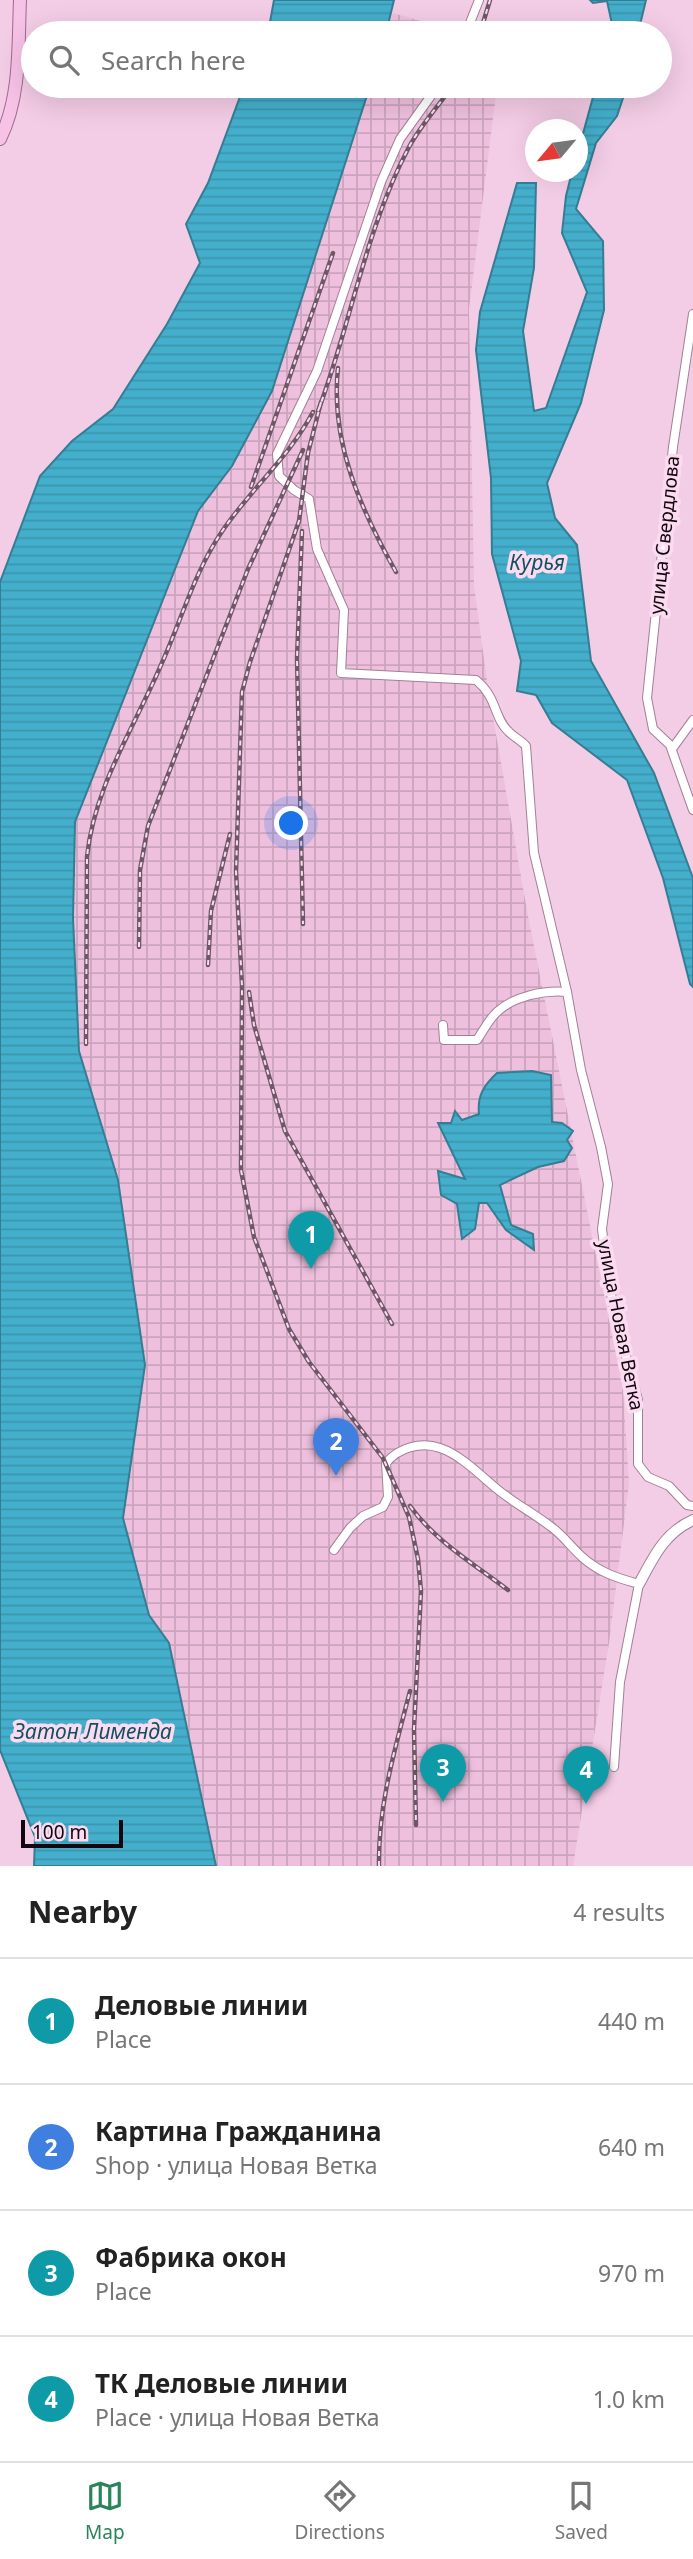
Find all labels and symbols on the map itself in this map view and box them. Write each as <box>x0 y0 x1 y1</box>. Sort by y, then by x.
north arrow <box>525 119 588 182</box>
street label: улица Свердлова <box>643 454 685 616</box>
water label: Курья <box>509 548 565 576</box>
your location <box>274 806 308 840</box>
pin: 1 <box>288 1211 334 1269</box>
street label: улица Новая Ветка <box>592 1238 650 1412</box>
pin: 2 <box>313 1418 359 1476</box>
water label: Затон Лименда <box>13 1717 172 1745</box>
pin: 3 <box>420 1744 466 1802</box>
pin: 4 <box>563 1746 609 1804</box>
scale bar <box>21 1817 122 1849</box>

